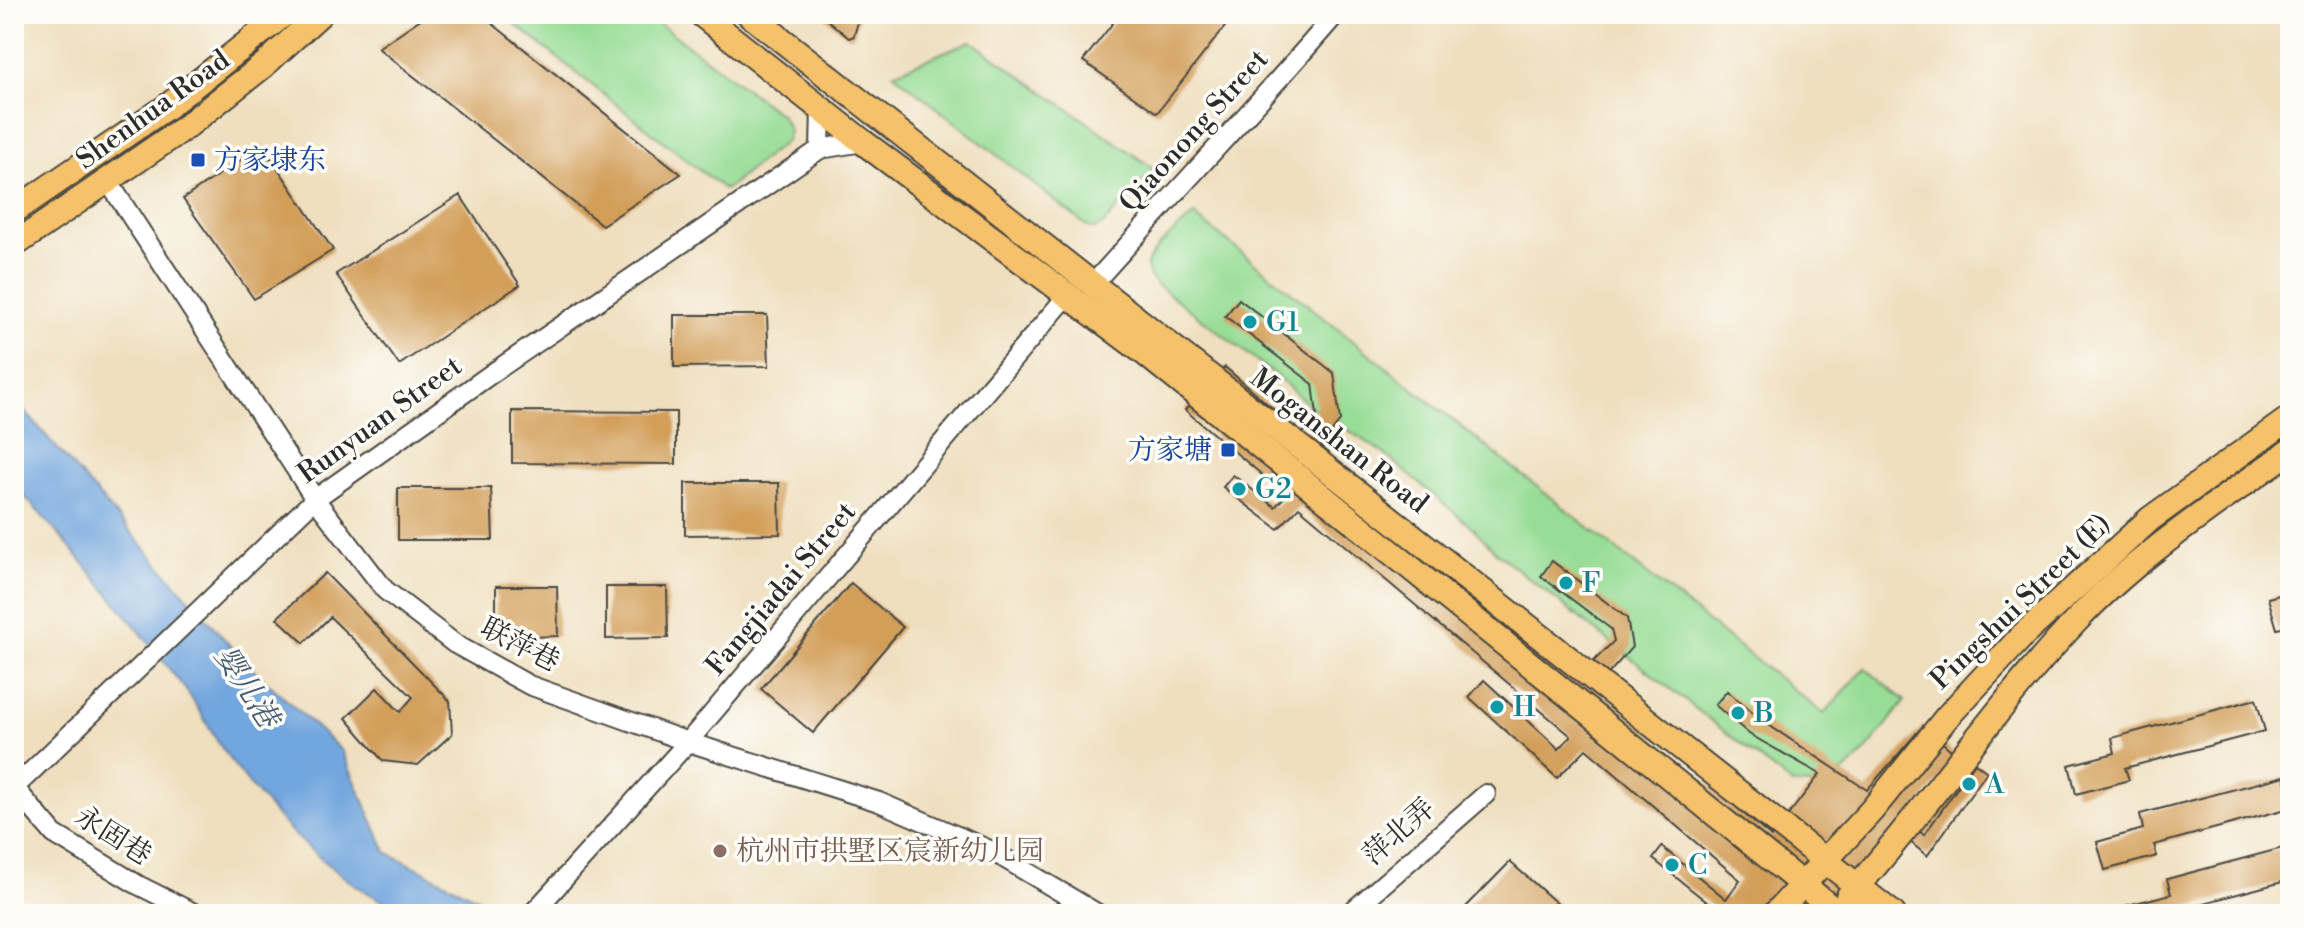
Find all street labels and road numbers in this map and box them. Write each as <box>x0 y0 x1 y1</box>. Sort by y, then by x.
street label: Shenhua Road <box>69 43 237 177</box>
street label: Qiaonong Street <box>1112 43 1276 219</box>
street label: Runyuan Street <box>291 349 469 491</box>
street label: Moganshan Road <box>1243 361 1435 521</box>
street label: Fangjiadai Street <box>698 495 864 683</box>
street label: Pingshui Street (E) <box>1923 507 2119 697</box>
street label: 联萍巷 <box>475 610 565 680</box>
street label: 萍北弄 <box>1356 791 1442 873</box>
street label: 永固巷 <box>68 799 158 873</box>

